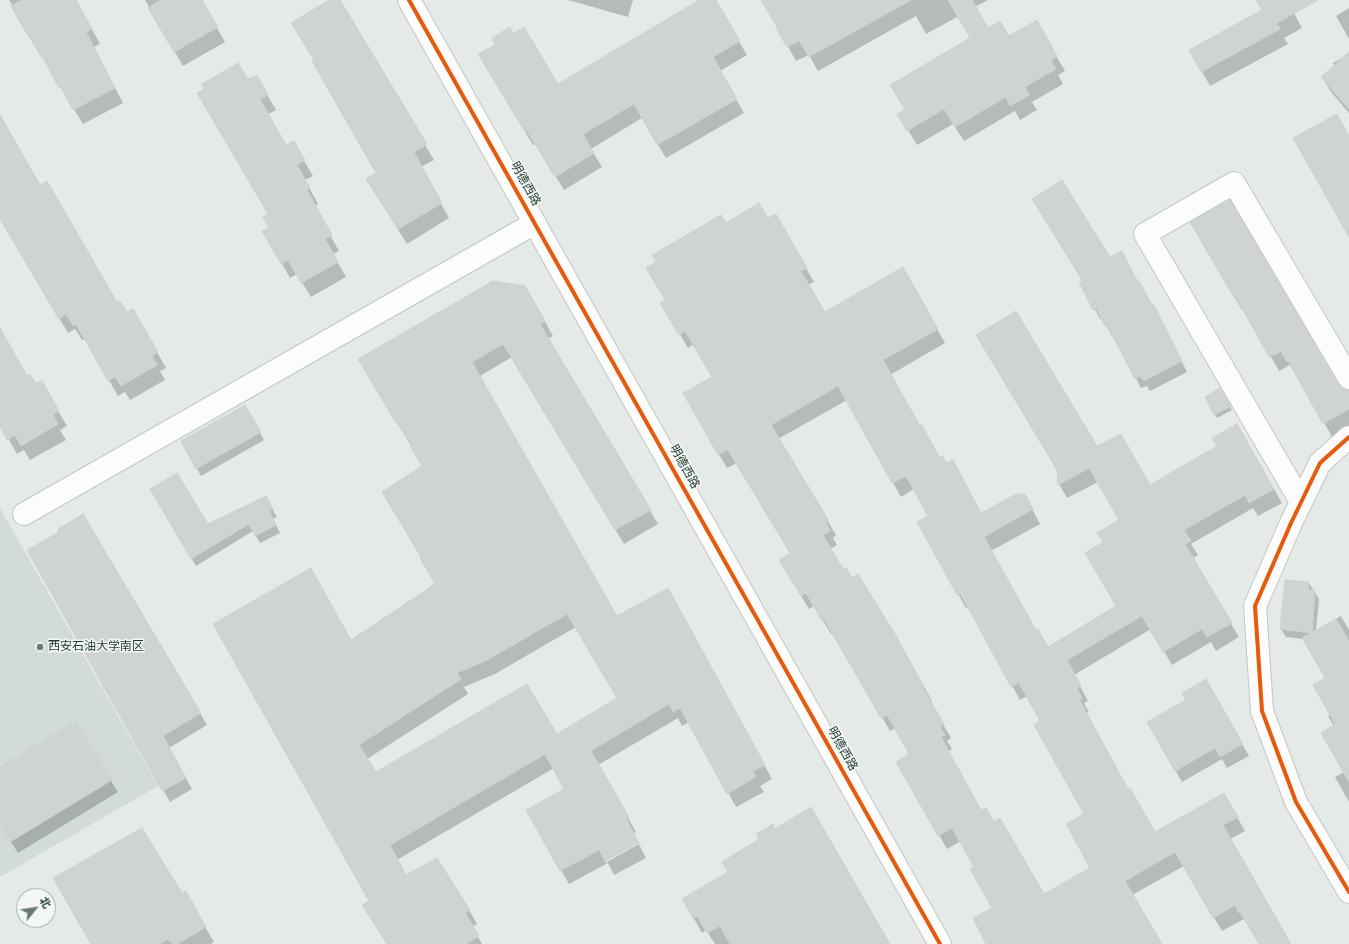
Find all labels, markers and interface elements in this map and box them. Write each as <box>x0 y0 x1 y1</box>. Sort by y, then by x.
street label: 明德西路 <box>507 160 543 208</box>
street label: 明德西路 <box>666 443 702 491</box>
place label: 西安石油大学南区 <box>48 640 144 654</box>
marker: 西安石油大学南区 <box>35 642 45 652</box>
street label: 明德西路 <box>824 725 860 773</box>
north arrow <box>16 888 56 928</box>
text: 北 <box>36 894 55 911</box>

